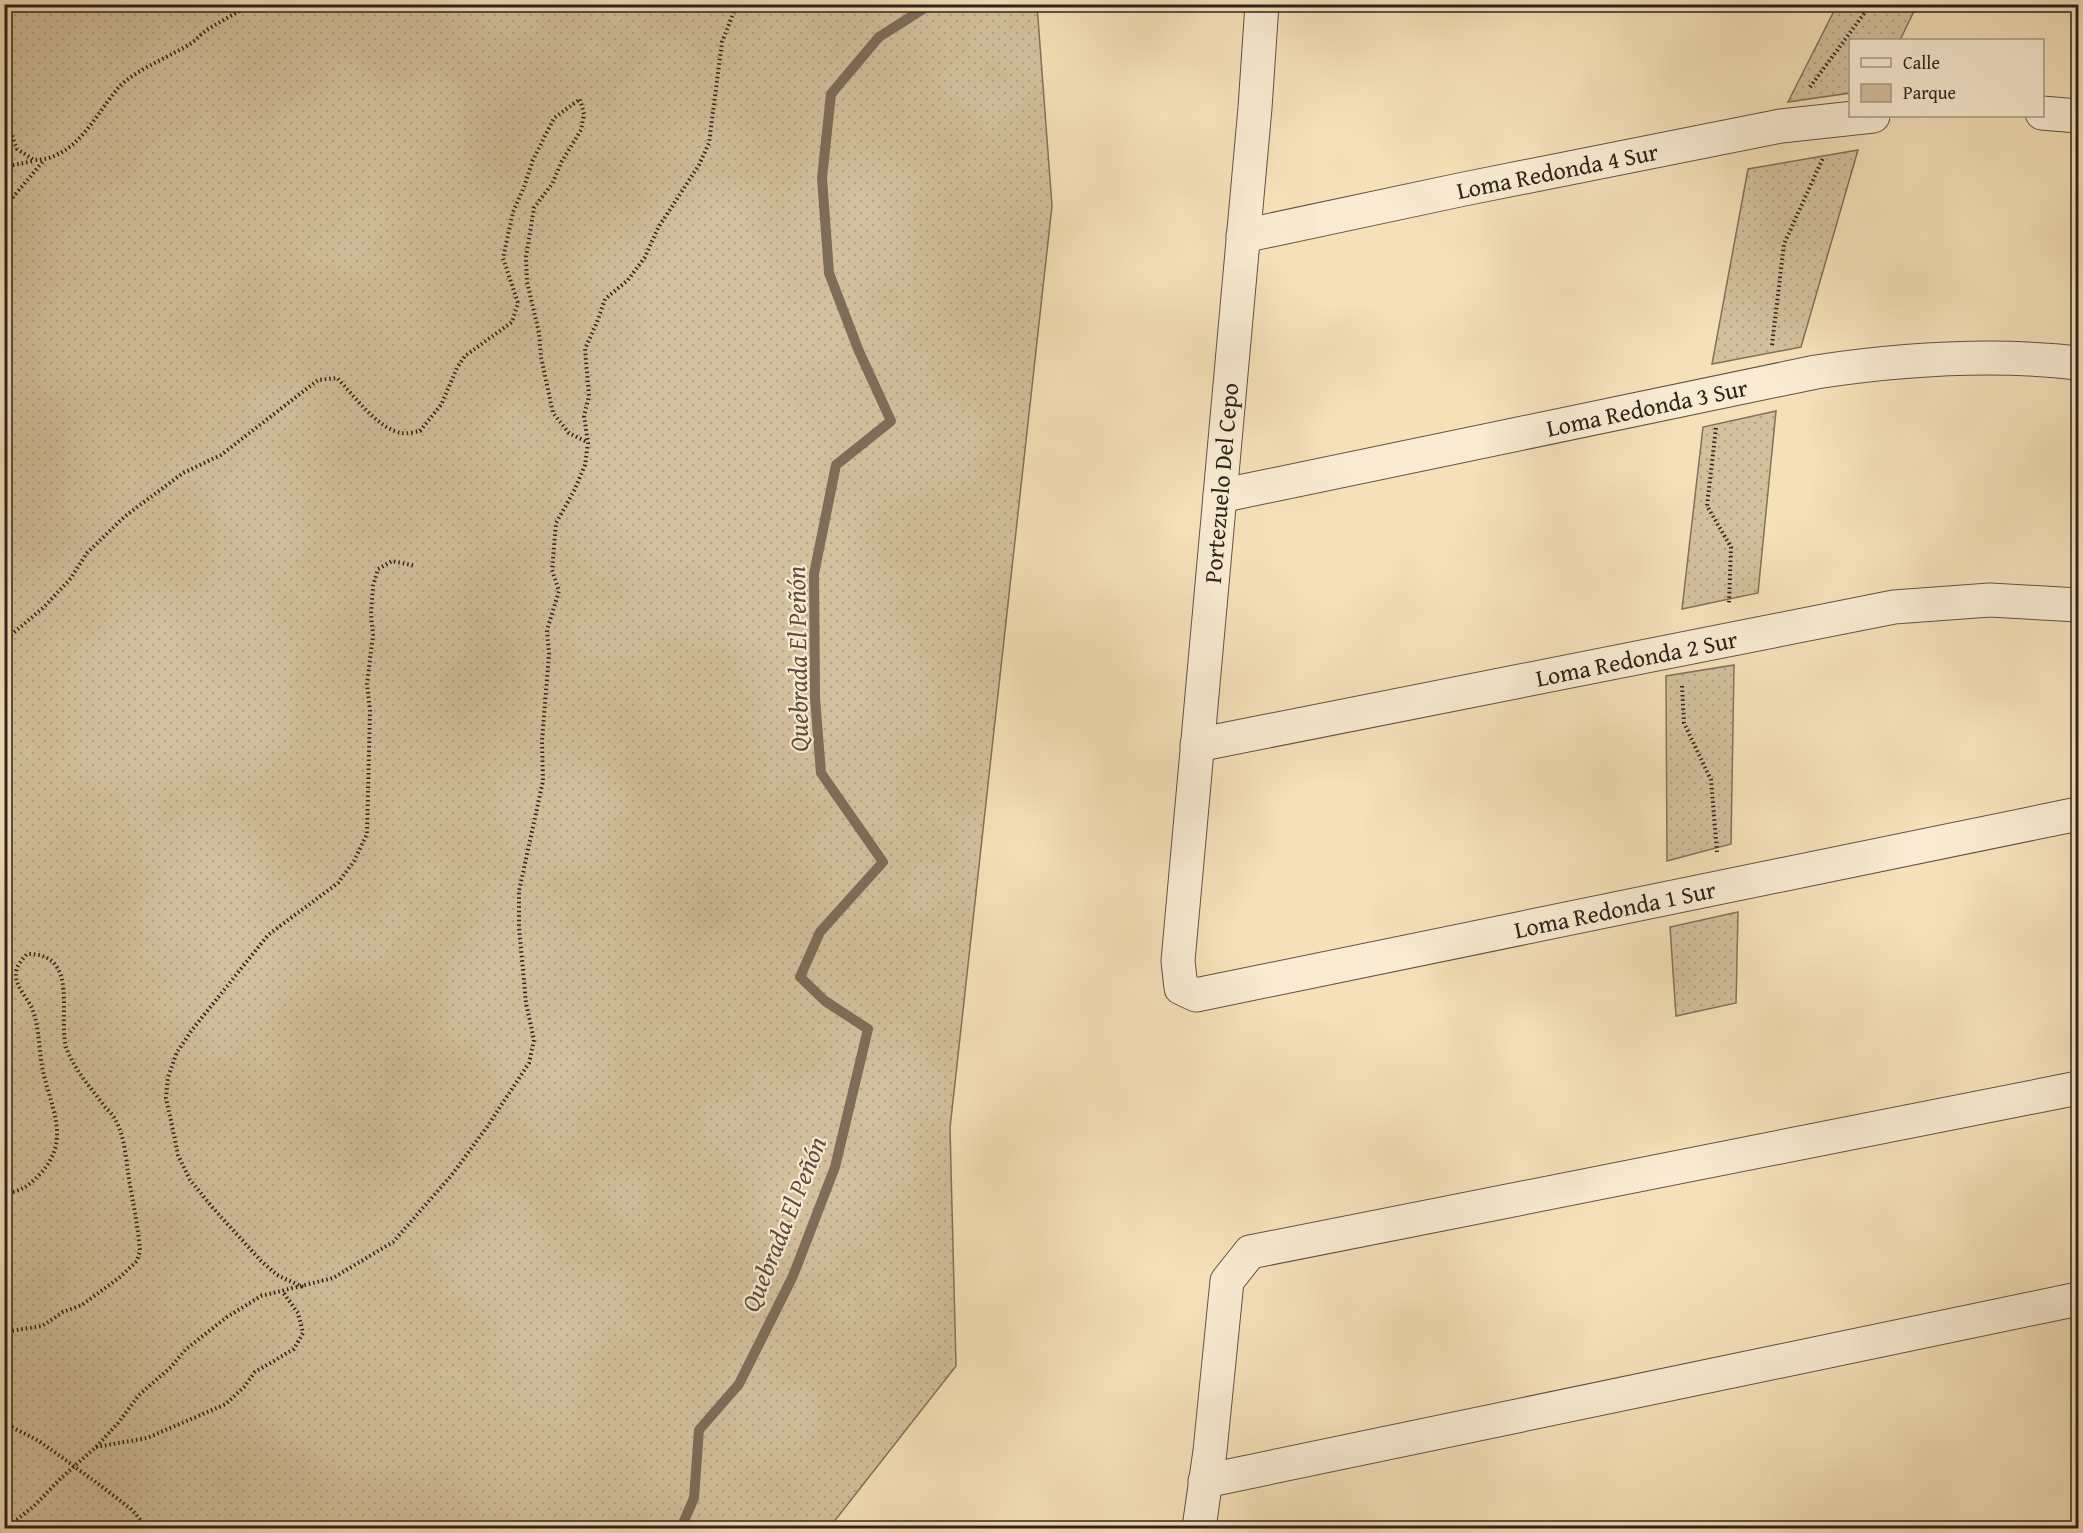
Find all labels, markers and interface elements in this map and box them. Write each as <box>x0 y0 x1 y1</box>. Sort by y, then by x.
legend <box>1849 39 2044 117</box>
text: Calle <box>1903 49 1940 76</box>
text: Parque <box>1903 79 1956 106</box>
street label: Loma Redonda 4 Sur <box>1453 133 1661 208</box>
street label: Loma Redonda 3 Sur <box>1543 369 1751 445</box>
street label: Portezuelo Del Cepo <box>1195 381 1247 585</box>
water label: Quebrada El Peñón <box>776 566 818 752</box>
street label: Loma Redonda 2 Sur <box>1533 621 1740 695</box>
street label: Loma Redonda 1 Sur <box>1511 871 1719 947</box>
water label: Quebrada El Peñón <box>730 1131 836 1317</box>

